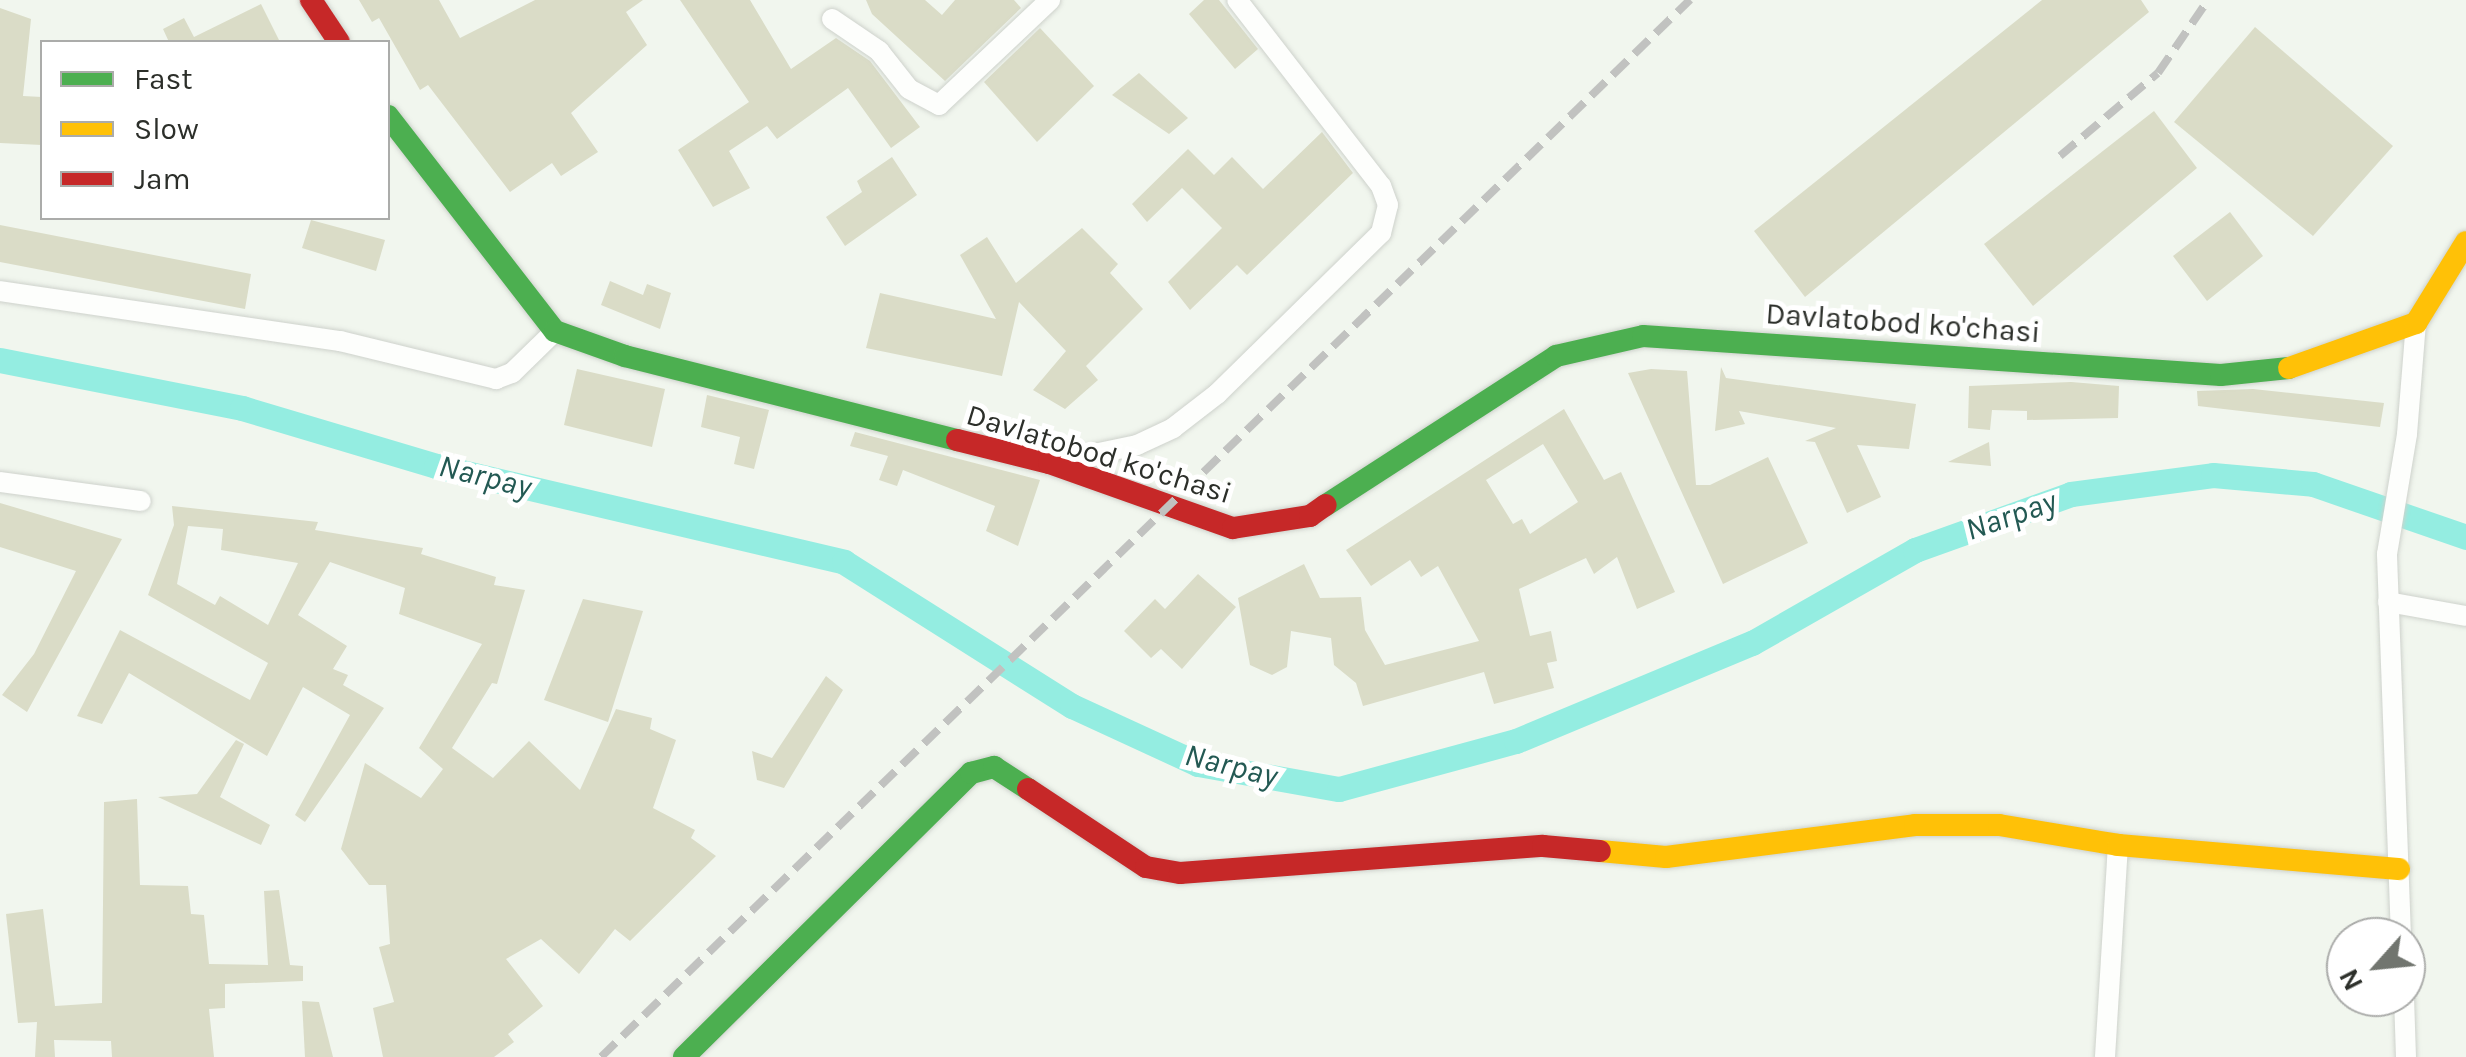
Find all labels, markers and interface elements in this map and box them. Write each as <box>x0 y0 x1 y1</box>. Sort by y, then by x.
legend <box>40 40 390 220</box>
text: Fast <box>134 61 193 97</box>
text: Slow <box>134 111 199 147</box>
text: Jam <box>134 161 191 197</box>
street label: Davlatobod ko'chasi <box>1764 295 2042 351</box>
street label: Davlatobod ko'chasi <box>962 397 1236 511</box>
water label: Narpay <box>435 447 535 507</box>
water label: Narpay <box>1960 483 2062 549</box>
water label: Narpay <box>1181 736 1281 796</box>
north arrow <box>2326 917 2426 1017</box>
text: N <box>2331 964 2370 996</box>

